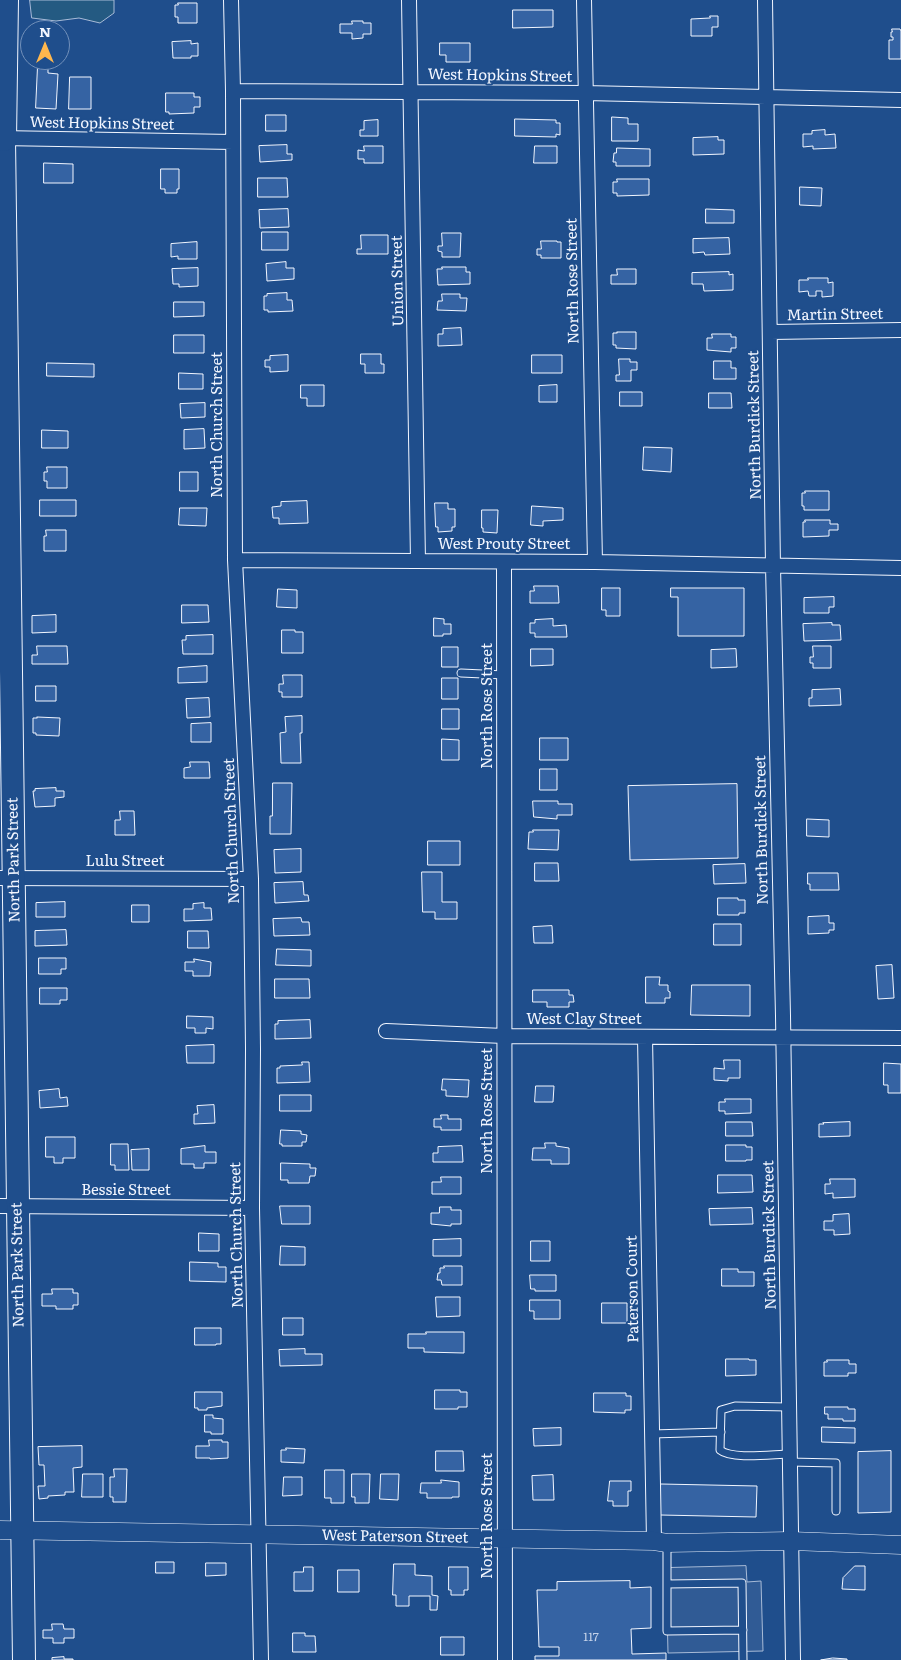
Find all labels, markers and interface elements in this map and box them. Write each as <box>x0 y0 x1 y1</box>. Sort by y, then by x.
north arrow <box>20 20 70 70</box>
text: N <box>39 21 51 41</box>
street label: West Hopkins Street <box>427 66 573 86</box>
street label: West Hopkins Street <box>29 114 175 134</box>
street label: North Rose Street <box>563 218 583 344</box>
street label: Union Street <box>388 235 408 327</box>
street label: Martin Street <box>787 305 883 325</box>
street label: North Burdick Street <box>745 350 765 500</box>
street label: North Church Street <box>209 352 227 498</box>
street label: West Prouty Street <box>438 536 570 554</box>
street label: North Rose Street <box>479 643 497 769</box>
street label: North Burdick Street <box>752 755 772 905</box>
street label: North Church Street <box>220 758 244 904</box>
street label: North Park Street <box>4 797 24 923</box>
street label: Lulu Street <box>86 853 164 871</box>
street label: West Clay Street <box>526 1011 642 1029</box>
street label: North Rose Street <box>479 1048 497 1174</box>
street label: North Burdick Street <box>760 1160 780 1310</box>
street label: North Church Street <box>227 1162 247 1308</box>
street label: Bessie Street <box>81 1182 171 1200</box>
street label: North Park Street <box>8 1202 28 1328</box>
street label: Paterson Court <box>623 1235 643 1343</box>
street label: North Rose Street <box>479 1453 497 1579</box>
street label: West Paterson Street <box>321 1527 469 1547</box>
house number: 117 <box>583 1630 599 1644</box>

